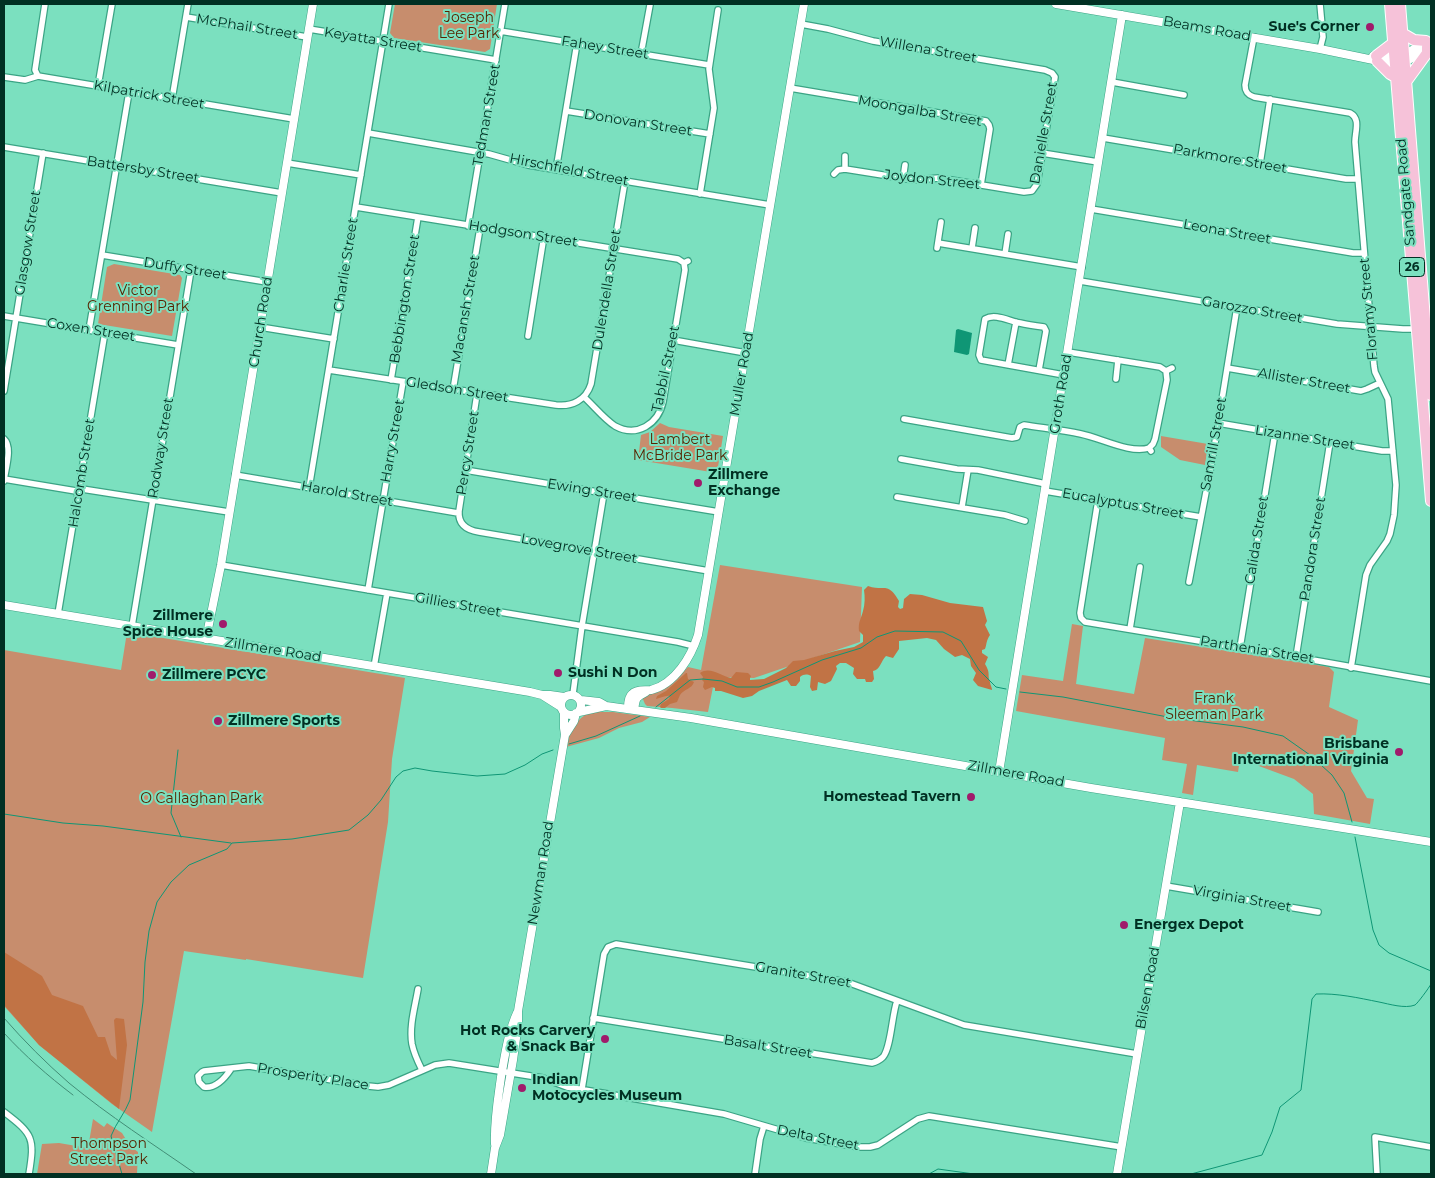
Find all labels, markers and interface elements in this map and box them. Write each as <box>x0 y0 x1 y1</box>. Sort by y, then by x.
park label: Joseph Lee Park <box>439 10 499 42</box>
street label: McPhail Street <box>195 11 299 43</box>
street label: Beams Road <box>1162 13 1252 45</box>
place label: Sue's Corner <box>1269 19 1360 35</box>
marker: Sue's Corner <box>1364 21 1376 33</box>
street label: Keyatta Street <box>323 24 423 56</box>
street label: Fahey Street <box>560 33 650 63</box>
street label: Willena Street <box>878 33 978 67</box>
street label: Tedman Street <box>470 62 504 168</box>
street label: Kilpatrick Street <box>92 77 206 113</box>
street label: Danielle Street <box>1027 81 1061 185</box>
street label: Moongalba Street <box>857 92 983 130</box>
street label: Donovan Street <box>583 106 693 140</box>
street label: Sandgate Road <box>1393 138 1419 246</box>
street label: Parkmore Street <box>1172 141 1288 177</box>
street label: Hirschfield Street <box>508 150 630 190</box>
street label: Battersby Street <box>86 153 200 187</box>
street label: Joydon Street <box>883 167 981 193</box>
street label: Glasgow Street <box>11 189 45 297</box>
street label: Leona Street <box>1182 216 1272 248</box>
street label: Charlie Street <box>330 217 362 313</box>
street label: Hodgson Street <box>467 217 579 251</box>
street label: Dulendella Street <box>589 228 625 352</box>
street label: Bebbington Street <box>386 233 424 365</box>
street label: Duffy Street <box>142 254 228 284</box>
street label: Macansh Street <box>448 254 484 364</box>
street label: Floramy Street <box>1356 257 1382 361</box>
road number: 26 <box>1400 258 1424 276</box>
street label: Church Road <box>246 275 276 369</box>
park label: Victor Grenning Park <box>87 283 189 316</box>
street label: Garozzo Street <box>1200 293 1304 327</box>
street label: Coxen Street <box>46 315 136 345</box>
street label: Tabbil Street <box>649 324 683 414</box>
street label: Muller Road <box>726 331 758 417</box>
street label: Groth Road <box>1046 353 1076 435</box>
street label: Allister Street <box>1256 365 1352 397</box>
street label: Gledson Street <box>405 374 509 406</box>
street label: Rodway Street <box>145 396 177 500</box>
street label: Samrill Street <box>1198 396 1230 492</box>
street label: Harry Street <box>377 398 409 484</box>
street label: Percy Street <box>453 410 483 496</box>
street label: Halcomb Street <box>65 417 99 529</box>
street label: Lizanne Street <box>1254 422 1356 454</box>
park label: Lambert McBride Park <box>633 432 727 464</box>
place label: Zillmere Exchange <box>708 467 780 500</box>
street label: Ewing Street <box>546 476 638 506</box>
marker: Zillmere Exchange <box>692 477 704 489</box>
street label: Harold Street <box>300 478 394 510</box>
street label: Eucalyptus Street <box>1061 485 1185 523</box>
street label: Calida Street <box>1242 495 1272 585</box>
street label: Pandora Street <box>1296 496 1330 602</box>
street label: Lovegrove Street <box>519 530 639 568</box>
street label: Gillies Street <box>414 589 502 621</box>
place label: Zillmere Spice House <box>123 608 213 640</box>
marker: Zillmere Spice House <box>217 618 229 630</box>
street label: Parthenia Street <box>1199 633 1315 667</box>
street label: Zillmere Road <box>223 634 323 666</box>
place label: Sushi N Don <box>568 665 658 681</box>
place label: Zillmere PCYC <box>162 667 266 683</box>
marker: Sushi N Don <box>552 667 564 679</box>
marker: Zillmere PCYC <box>146 669 158 681</box>
park label: Frank Sleeman Park <box>1165 691 1263 724</box>
place label: Zillmere Sports <box>228 713 340 729</box>
marker: Zillmere Sports <box>212 715 224 727</box>
place label: Brisbane International Virginia <box>1233 736 1389 769</box>
marker: Brisbane International Virginia <box>1393 746 1405 758</box>
street label: Zillmere Road <box>966 757 1066 791</box>
place label: Homestead Tavern <box>823 789 961 805</box>
park label: O Callaghan Park <box>140 791 262 807</box>
marker: Homestead Tavern <box>965 791 977 803</box>
street label: Newman Road <box>525 820 557 926</box>
street label: Virginia Street <box>1192 882 1292 916</box>
place label: Energex Depot <box>1134 917 1244 933</box>
marker: Energex Depot <box>1118 919 1130 931</box>
street label: Bilsen Road <box>1133 946 1163 1030</box>
street label: Granite Street <box>754 958 852 992</box>
place label: Hot Rocks Carvery & Snack Bar <box>460 1023 595 1056</box>
street label: Basalt Street <box>723 1032 813 1062</box>
marker: Hot Rocks Carvery & Snack Bar <box>599 1033 611 1045</box>
street label: Prosperity Place <box>256 1060 370 1094</box>
place label: Indian Motocycles Museum <box>532 1072 682 1104</box>
marker: Indian Motocycles Museum <box>516 1082 528 1094</box>
street label: Delta Street <box>776 1122 860 1154</box>
park label: Thompson Street Park <box>70 1136 148 1168</box>

